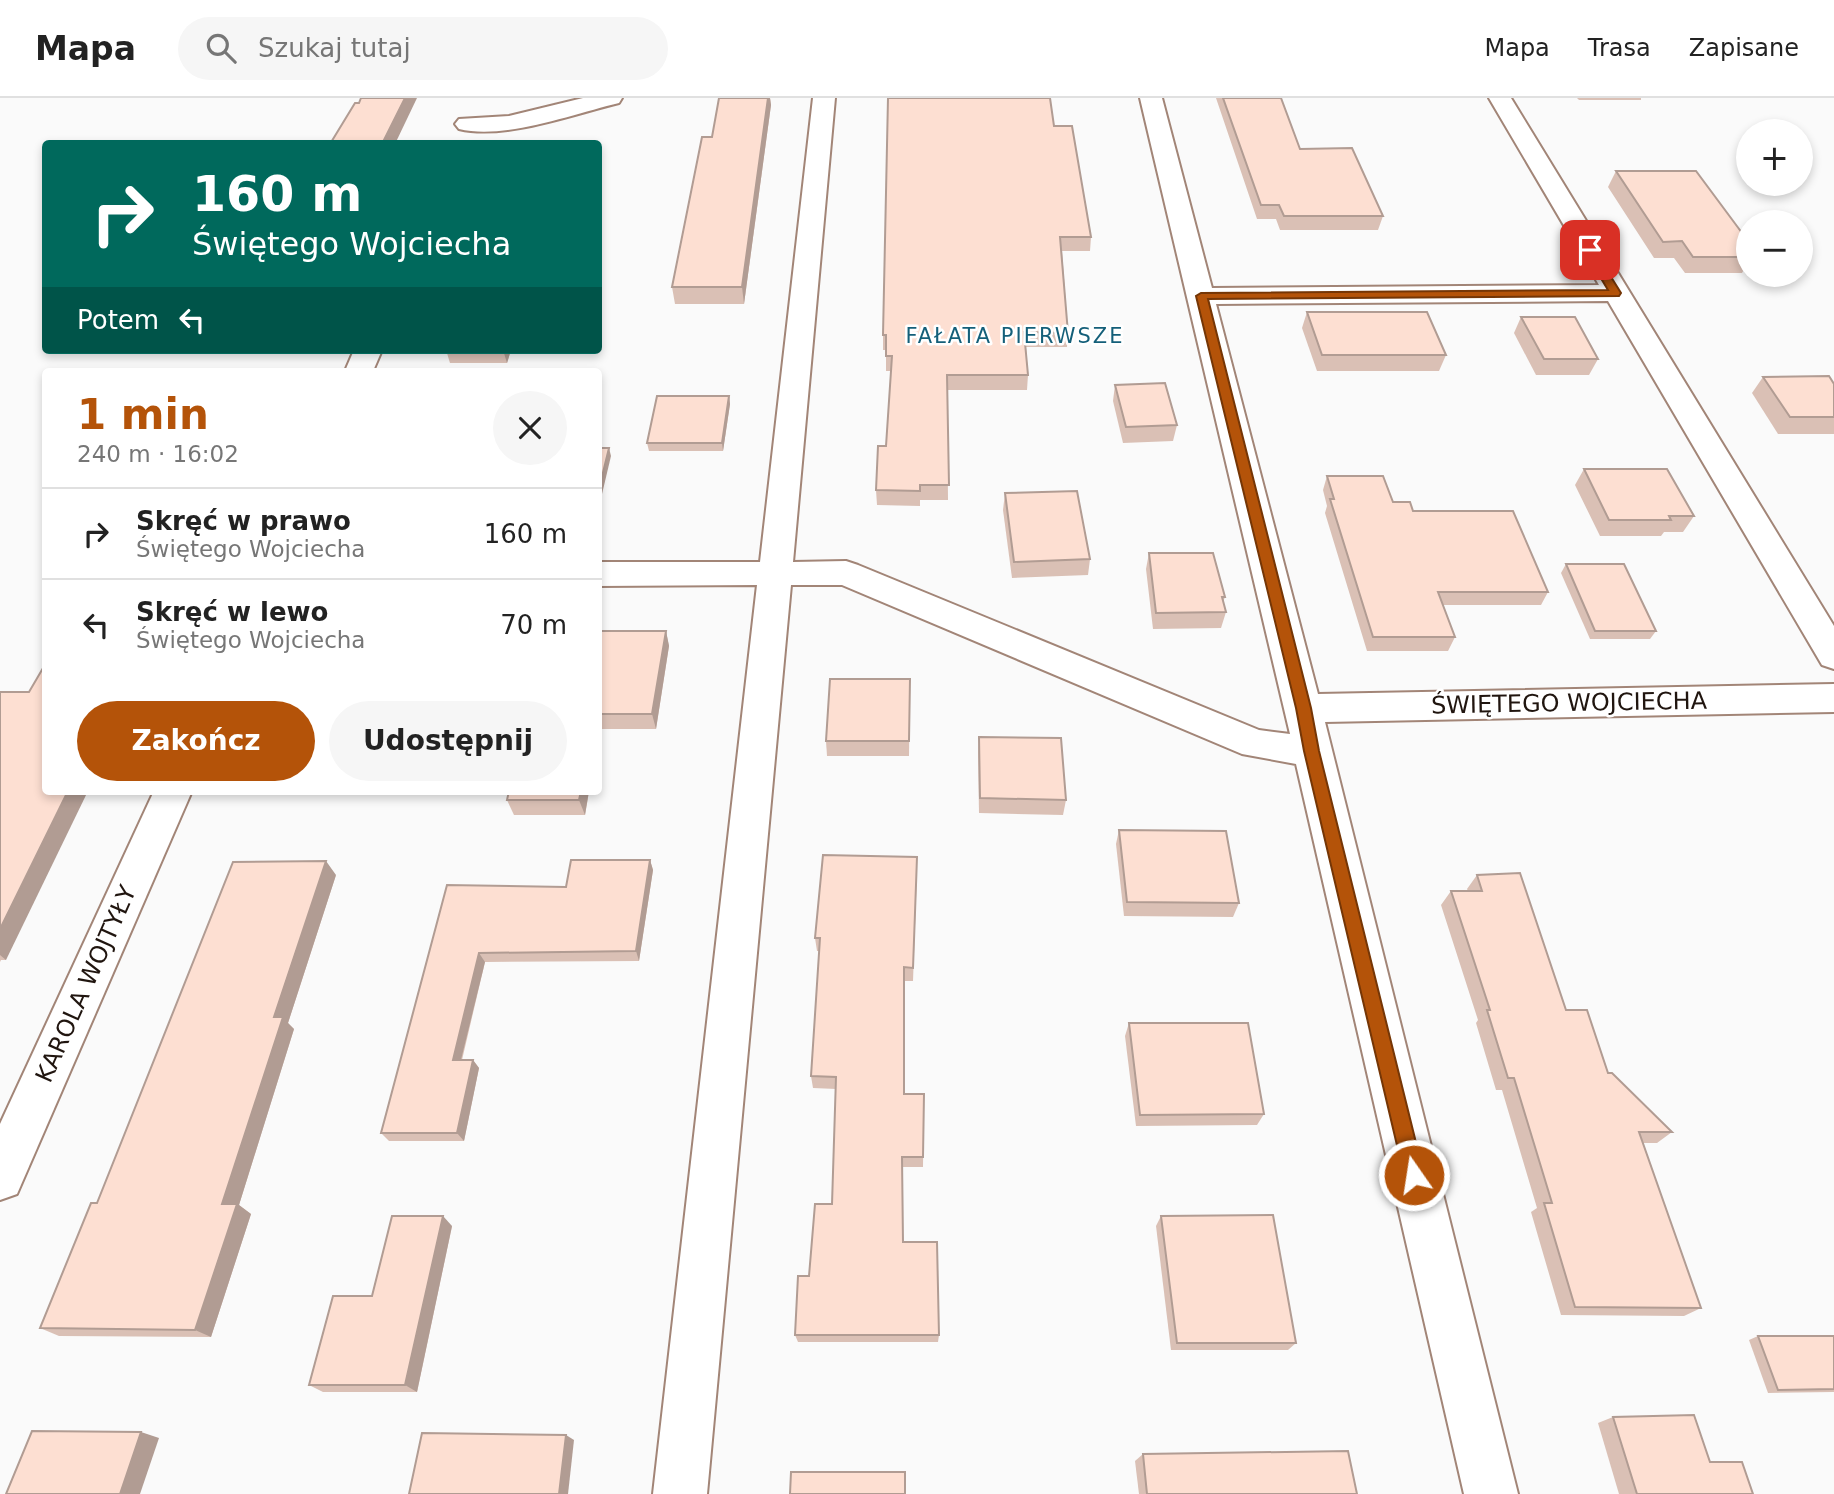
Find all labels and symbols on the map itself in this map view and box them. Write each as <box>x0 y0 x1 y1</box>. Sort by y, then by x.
pin <box>1560 220 1620 280</box>
district label: FAŁATA PIERWSZE <box>906 324 1124 348</box>
street label: ŚWIĘTEGO WOJCIECHA <box>1431 685 1708 719</box>
street label: KAROLA WOJTYŁY <box>30 881 142 1087</box>
position arrow <box>1377 1138 1451 1212</box>

